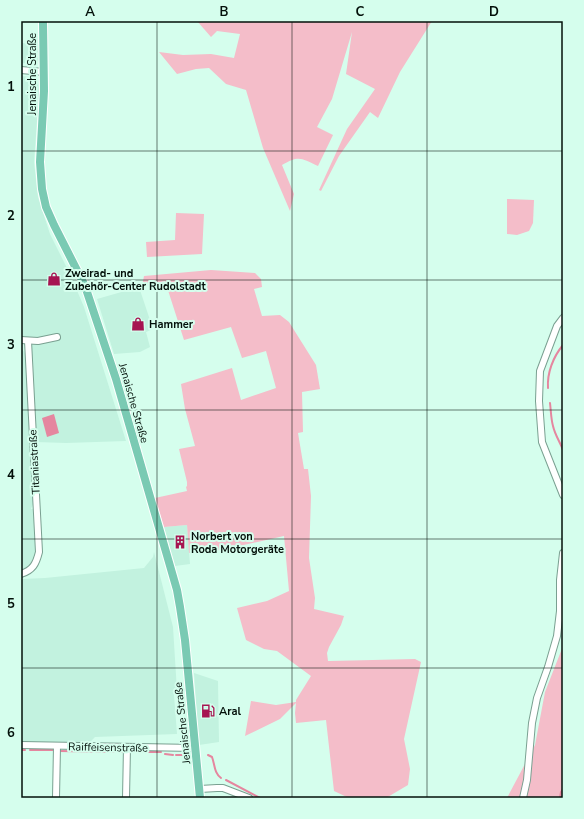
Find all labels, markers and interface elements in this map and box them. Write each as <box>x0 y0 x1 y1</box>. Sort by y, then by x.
text: A <box>85 3 95 21</box>
text: B <box>220 3 229 21</box>
text: C <box>356 3 365 21</box>
text: D <box>489 3 499 21</box>
street label: Jenaische Straße <box>25 33 40 116</box>
text: 1 <box>7 78 15 96</box>
text: 2 <box>7 207 15 225</box>
place label: Zweirad- und Zubehör-Center Rudolstadt <box>65 266 206 294</box>
shop icon: Zweirad- und Zubehör-Center Rudolstadt <box>46 271 62 287</box>
shop icon: Hammer <box>130 316 146 332</box>
place label: Hammer <box>149 317 194 332</box>
text: 3 <box>7 336 15 354</box>
street label: Jenaische Straße <box>115 361 152 445</box>
street label: Titaniastraße <box>25 429 44 495</box>
text: 4 <box>7 466 15 484</box>
place label: Norbert von Roda Motorgeräte <box>191 529 284 557</box>
building icon: Norbert von Roda Motorgeräte <box>172 534 188 550</box>
text: 5 <box>7 595 15 613</box>
street label: Jenaische Straße <box>171 681 194 766</box>
fuel station icon: Aral <box>200 703 216 719</box>
place label: Aral <box>219 704 241 719</box>
text: 6 <box>7 724 15 742</box>
street label: Raiffeisenstraße <box>68 739 148 756</box>

